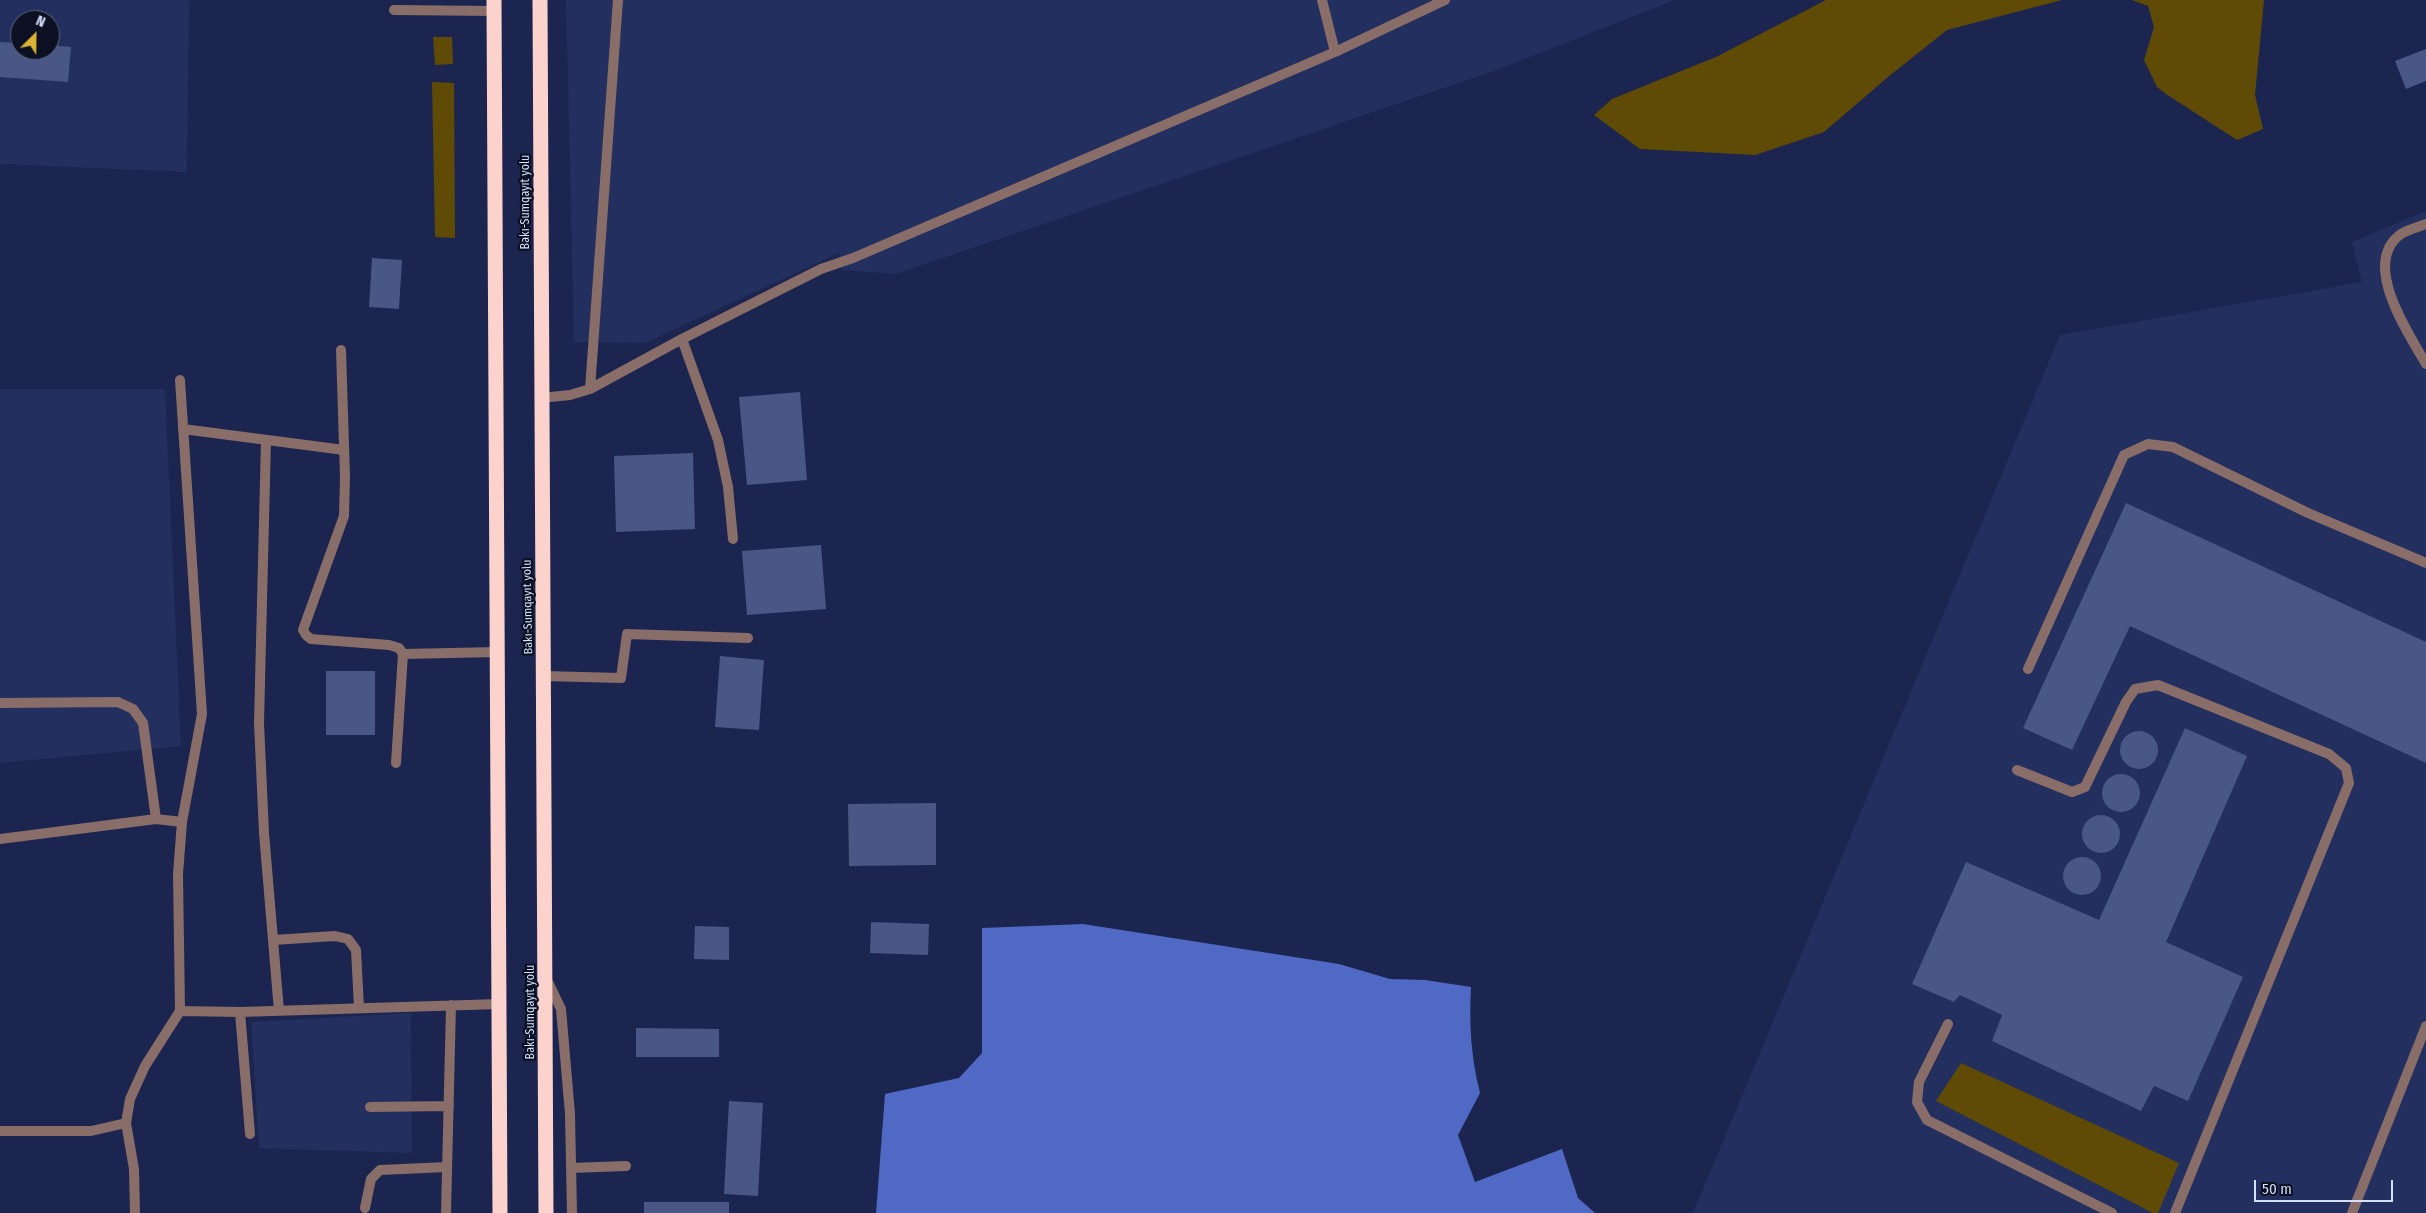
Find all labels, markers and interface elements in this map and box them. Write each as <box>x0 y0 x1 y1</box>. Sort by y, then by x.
north arrow <box>10 10 60 60</box>
text: N <box>33 12 48 31</box>
street label: Bakı-Sumqayıt yolu <box>519 155 533 249</box>
street label: Bakı-Sumqayıt yolu <box>520 559 536 655</box>
street label: Bakı-Sumqayıt yolu <box>524 965 538 1059</box>
scale bar <box>2256 1170 2395 1202</box>
text: 50 m <box>2262 1180 2292 1198</box>

